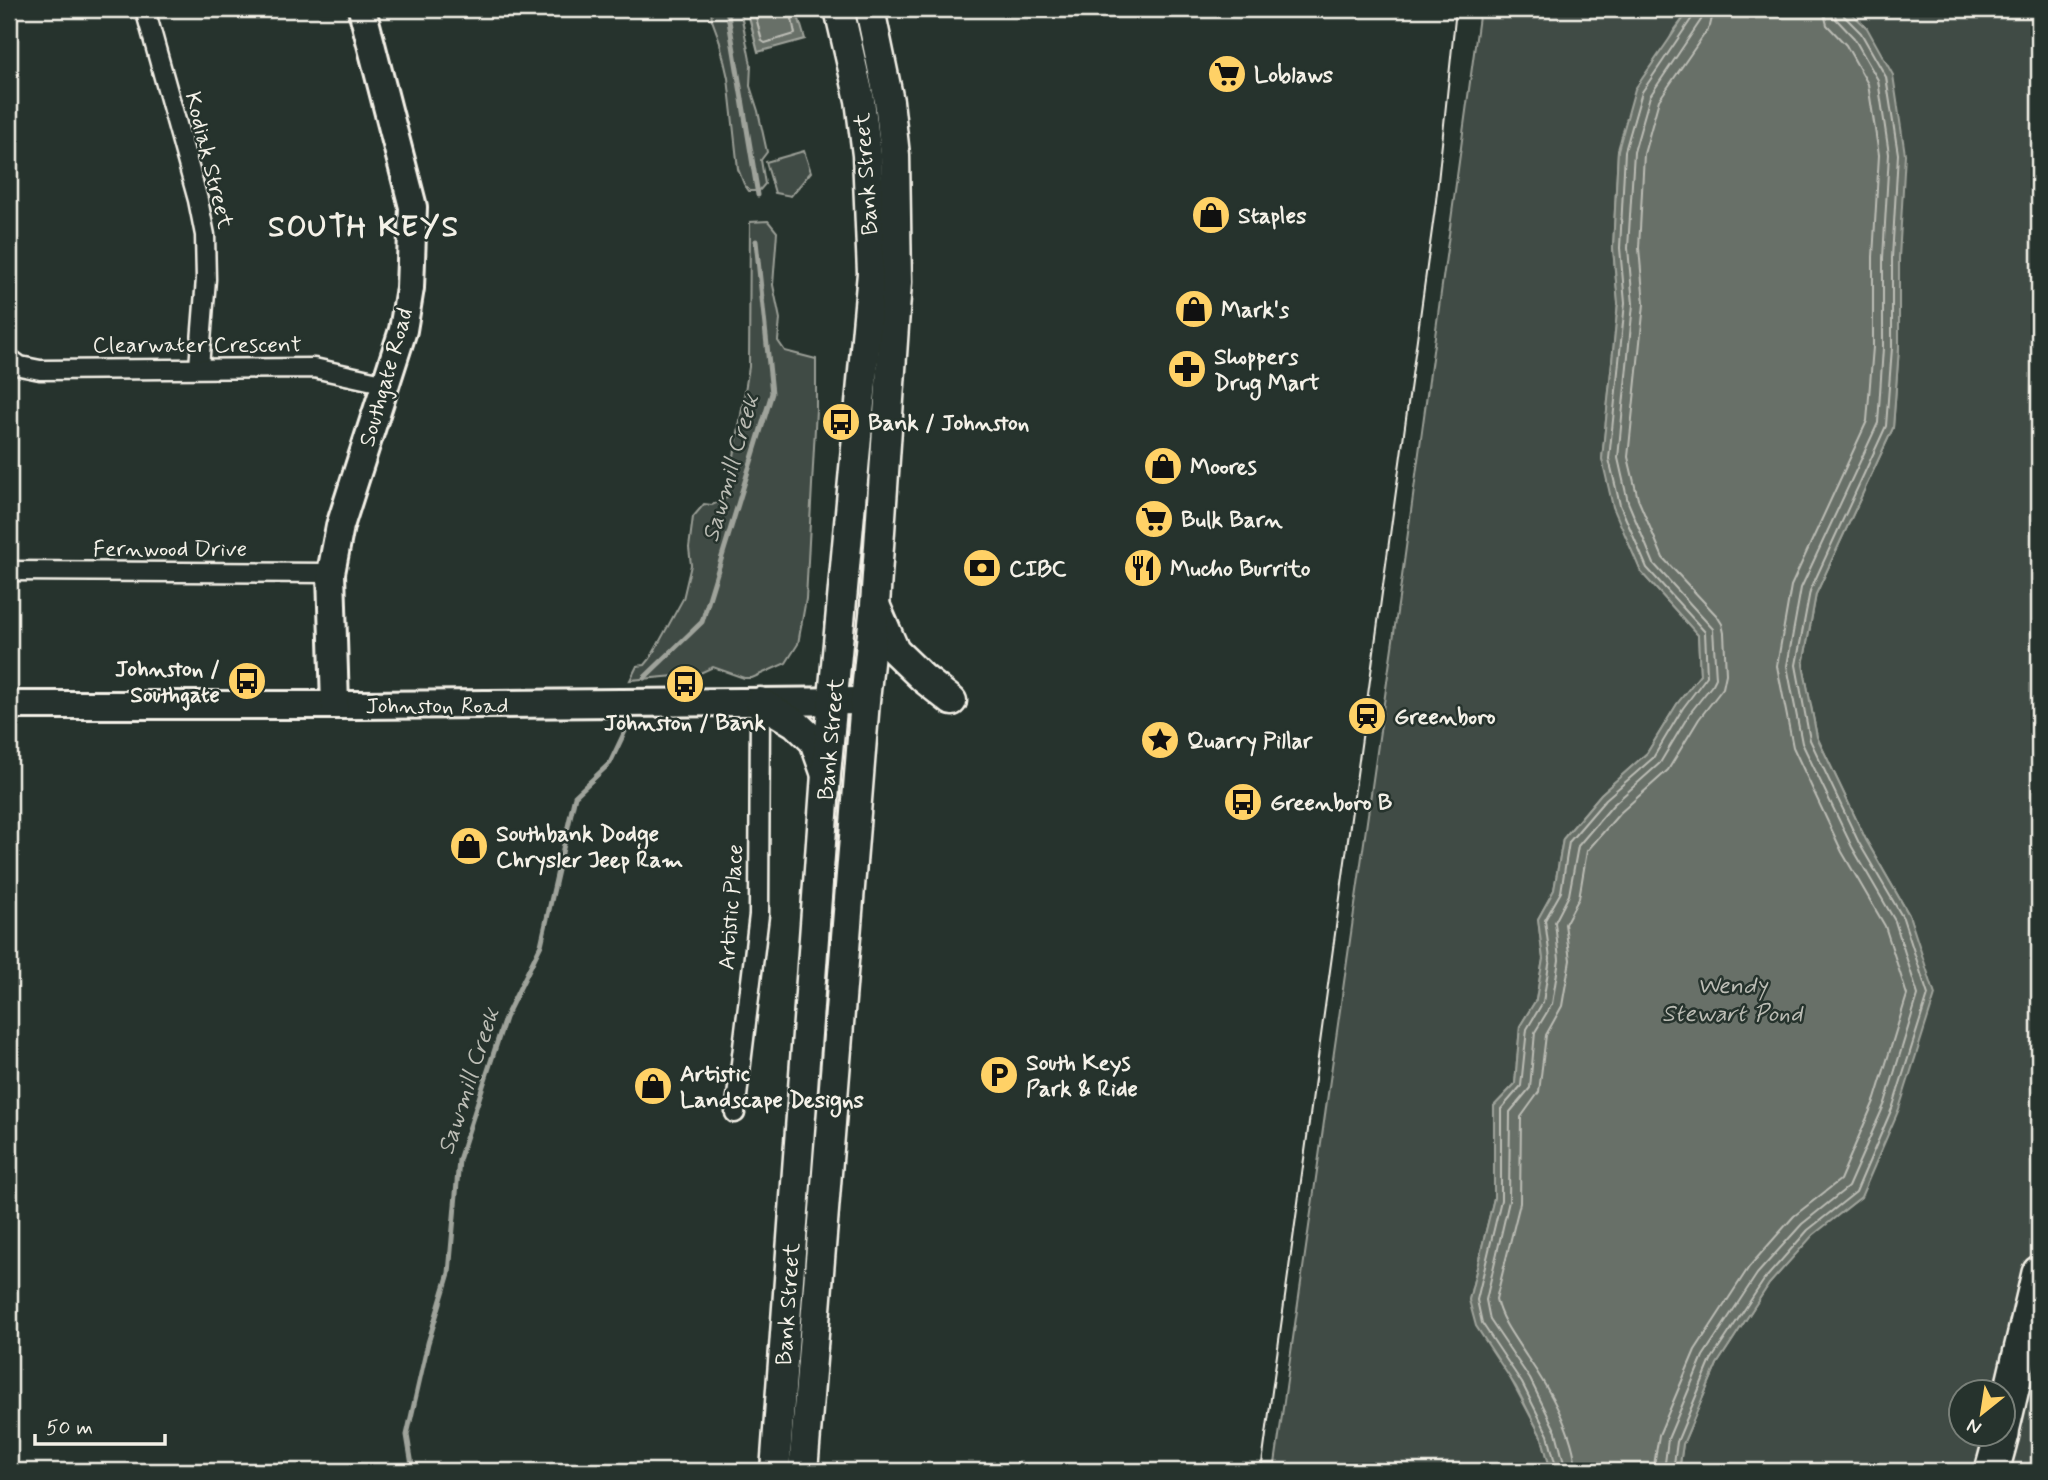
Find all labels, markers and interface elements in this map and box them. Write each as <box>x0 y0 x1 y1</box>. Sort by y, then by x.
supermarket icon: Loblaws <box>1206 53 1248 95</box>
place label: Loblaws <box>1254 61 1334 91</box>
street label: Kodiak Street <box>177 89 240 233</box>
street label: Bank Street <box>848 111 886 236</box>
shop icon: Staples <box>1190 194 1232 236</box>
place label: Staples <box>1238 202 1307 232</box>
district label: SOUTH KEYS <box>268 208 460 247</box>
shop icon: Mark's <box>1173 288 1215 330</box>
place label: Mark's <box>1221 296 1290 326</box>
street label: Southgate Road <box>353 305 421 450</box>
street label: Clearwater Crescent <box>92 331 302 361</box>
place label: Shoppers Drug Mart <box>1214 343 1320 401</box>
pharmacy icon: Shoppers Drug Mart <box>1166 348 1208 390</box>
water label: Sawmill Creek <box>696 390 768 546</box>
bus stop icon: Bank / Johnston <box>820 401 862 443</box>
place label: Bank / Johnston <box>868 409 1029 439</box>
shop icon: Moores <box>1142 445 1184 487</box>
place label: Moores <box>1190 453 1257 483</box>
supermarket icon: Bulk Barn <box>1133 498 1175 540</box>
place label: Bulk Barn <box>1181 506 1283 536</box>
street label: Fernwood Drive <box>93 535 247 565</box>
bank icon: CIBC <box>961 547 1003 589</box>
restaurant icon: Mucho Burrito <box>1122 547 1164 589</box>
place label: CIBC <box>1009 555 1067 585</box>
place label: Mucho Burrito <box>1170 555 1311 585</box>
place label: Johnston / Southgate <box>115 655 220 711</box>
bus stop icon: Johnston / Southgate <box>226 660 268 702</box>
bus stop icon: Johnston / Bank <box>664 663 706 705</box>
street label: Bank Street <box>812 676 852 802</box>
street label: Johnston Road <box>366 692 508 722</box>
station icon: Greenboro <box>1346 695 1388 737</box>
place label: Greenboro <box>1394 703 1496 733</box>
place label: Johnston / Bank <box>604 709 767 739</box>
place icon: Quarry Pillar <box>1139 719 1181 761</box>
place label: Quarry Pillar <box>1187 727 1314 757</box>
bus stop icon: Greenboro B <box>1222 781 1264 823</box>
place label: Greenboro B <box>1270 789 1393 819</box>
place label: Southbank Dodge Chrysler Jeep Ram <box>496 820 683 876</box>
shop icon: Southbank Dodge Chrysler Jeep Ram <box>448 825 490 867</box>
street label: Artistic Place <box>713 843 751 971</box>
water label: Wendy Stewart Pond <box>1662 971 1804 1030</box>
water label: Sawmill Creek <box>431 1003 508 1159</box>
place label: South Keys Park & Ride <box>1026 1049 1138 1105</box>
parking icon: South Keys Park & Ride <box>978 1054 1020 1096</box>
place label: Artistic Landscape Designs <box>680 1060 865 1118</box>
shop icon: Artistic Landscape Designs <box>632 1065 674 1107</box>
street label: Bank Street <box>770 1241 808 1366</box>
north arrow <box>1946 1378 2016 1448</box>
scale bar <box>35 1403 164 1447</box>
text: N <box>1963 1412 1986 1440</box>
text: 50 m <box>46 1414 93 1442</box>

